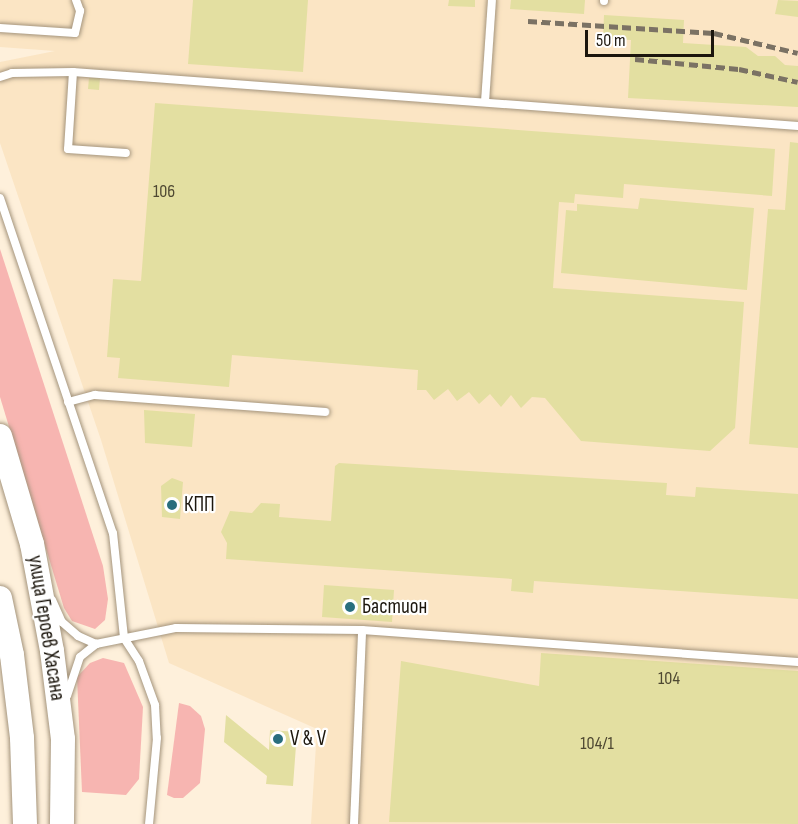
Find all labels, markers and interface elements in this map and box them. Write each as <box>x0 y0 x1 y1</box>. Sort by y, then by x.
scale bar <box>588 18 717 56</box>
text: 50 m <box>596 30 626 51</box>
house number: 106 <box>153 181 175 203</box>
place label: КПП <box>184 492 215 518</box>
marker: КПП <box>165 498 179 512</box>
street label: улица Героев Хасана <box>22 554 70 702</box>
place label: Бастион <box>362 594 427 620</box>
marker: Бастион <box>343 600 357 614</box>
house number: 104 <box>658 668 680 690</box>
place label: V & V <box>290 726 326 752</box>
marker: V & V <box>271 732 285 746</box>
house number: 104/1 <box>580 733 614 755</box>

